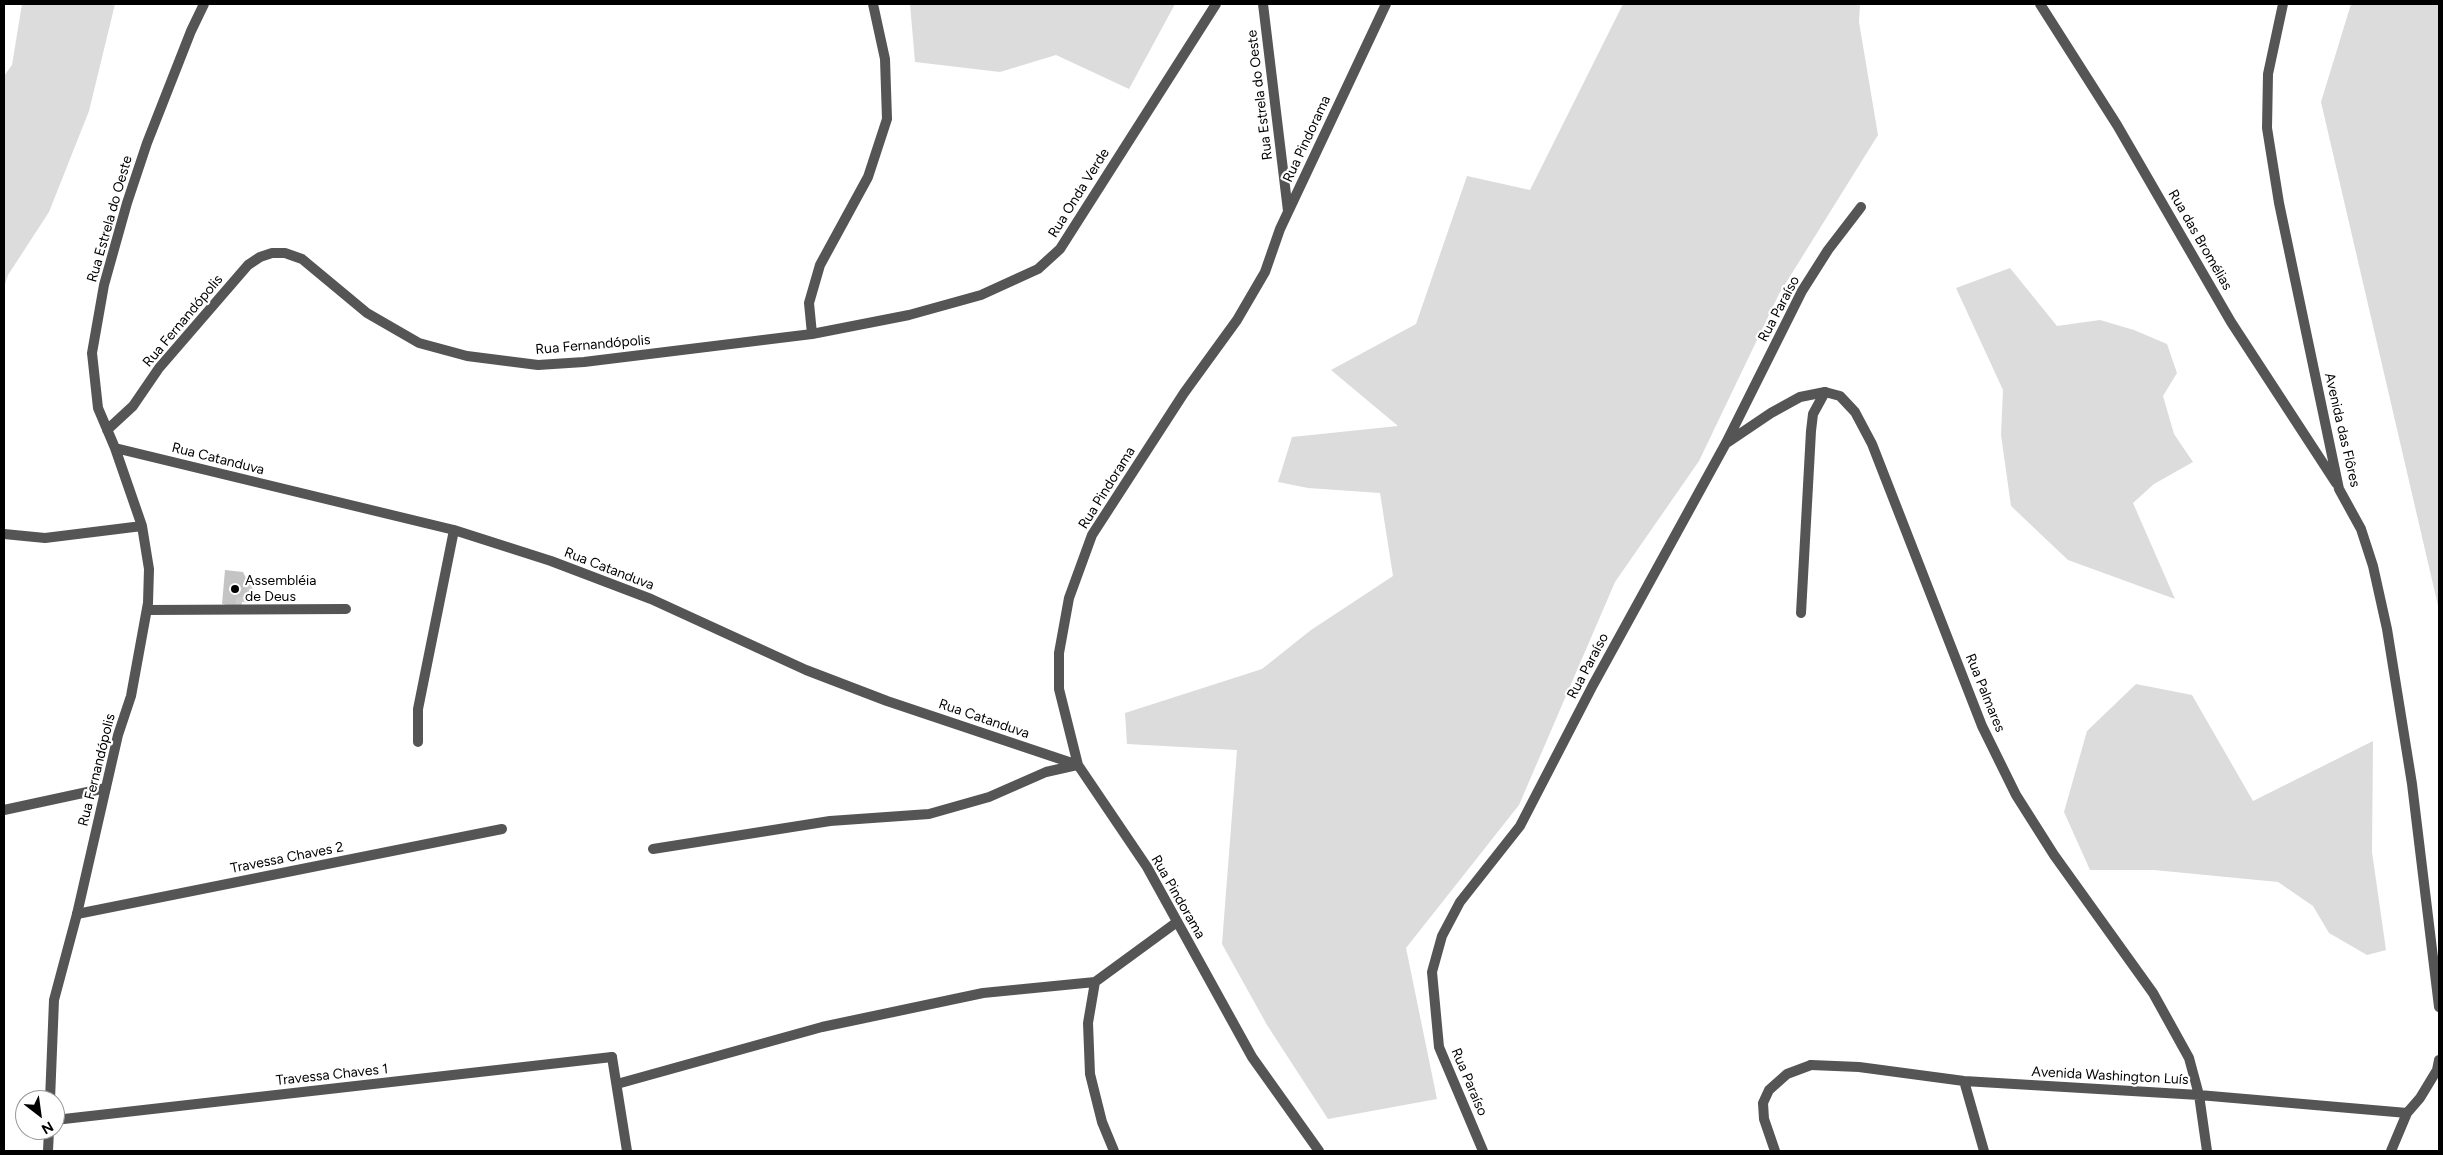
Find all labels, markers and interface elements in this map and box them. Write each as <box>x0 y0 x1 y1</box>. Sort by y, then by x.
street label: Rua Estrela do Oeste <box>1244 29 1276 161</box>
street label: Rua Pindorama <box>1280 93 1334 185</box>
street label: Rua Onda Verde <box>1045 145 1113 241</box>
street label: Rua Estrela do Oeste <box>84 154 136 284</box>
street label: Rua das Bromélias <box>2164 187 2236 293</box>
street label: Rua Fernandópolis <box>139 271 227 371</box>
street label: Rua Paraíso <box>1755 273 1803 345</box>
street label: Rua Fernandópolis <box>535 332 651 358</box>
street label: Avenida das Flôres <box>2321 371 2363 489</box>
street label: Rua Catanduva <box>170 439 266 479</box>
street label: Rua Pindorama <box>1075 444 1139 532</box>
street label: Rua Catanduva <box>562 544 656 594</box>
place label: Assembléia de Deus <box>245 573 316 606</box>
marker: Assembléia de Deus <box>229 583 241 595</box>
street label: Rua Paraíso <box>1564 630 1612 702</box>
street label: Rua Palmares <box>1962 651 2008 735</box>
street label: Rua Catanduva <box>936 696 1032 742</box>
street label: Rua Fernandópolis <box>75 712 119 828</box>
street label: Travessa Chaves 2 <box>229 839 345 877</box>
street label: Rua Pindorama <box>1147 852 1209 942</box>
street label: Rua Paraíso <box>1447 1046 1491 1118</box>
street label: Travessa Chaves 1 <box>275 1061 389 1089</box>
street label: Avenida Washington Luís <box>2031 1064 2189 1088</box>
north arrow <box>15 1090 65 1140</box>
text: N <box>38 1117 56 1138</box>

